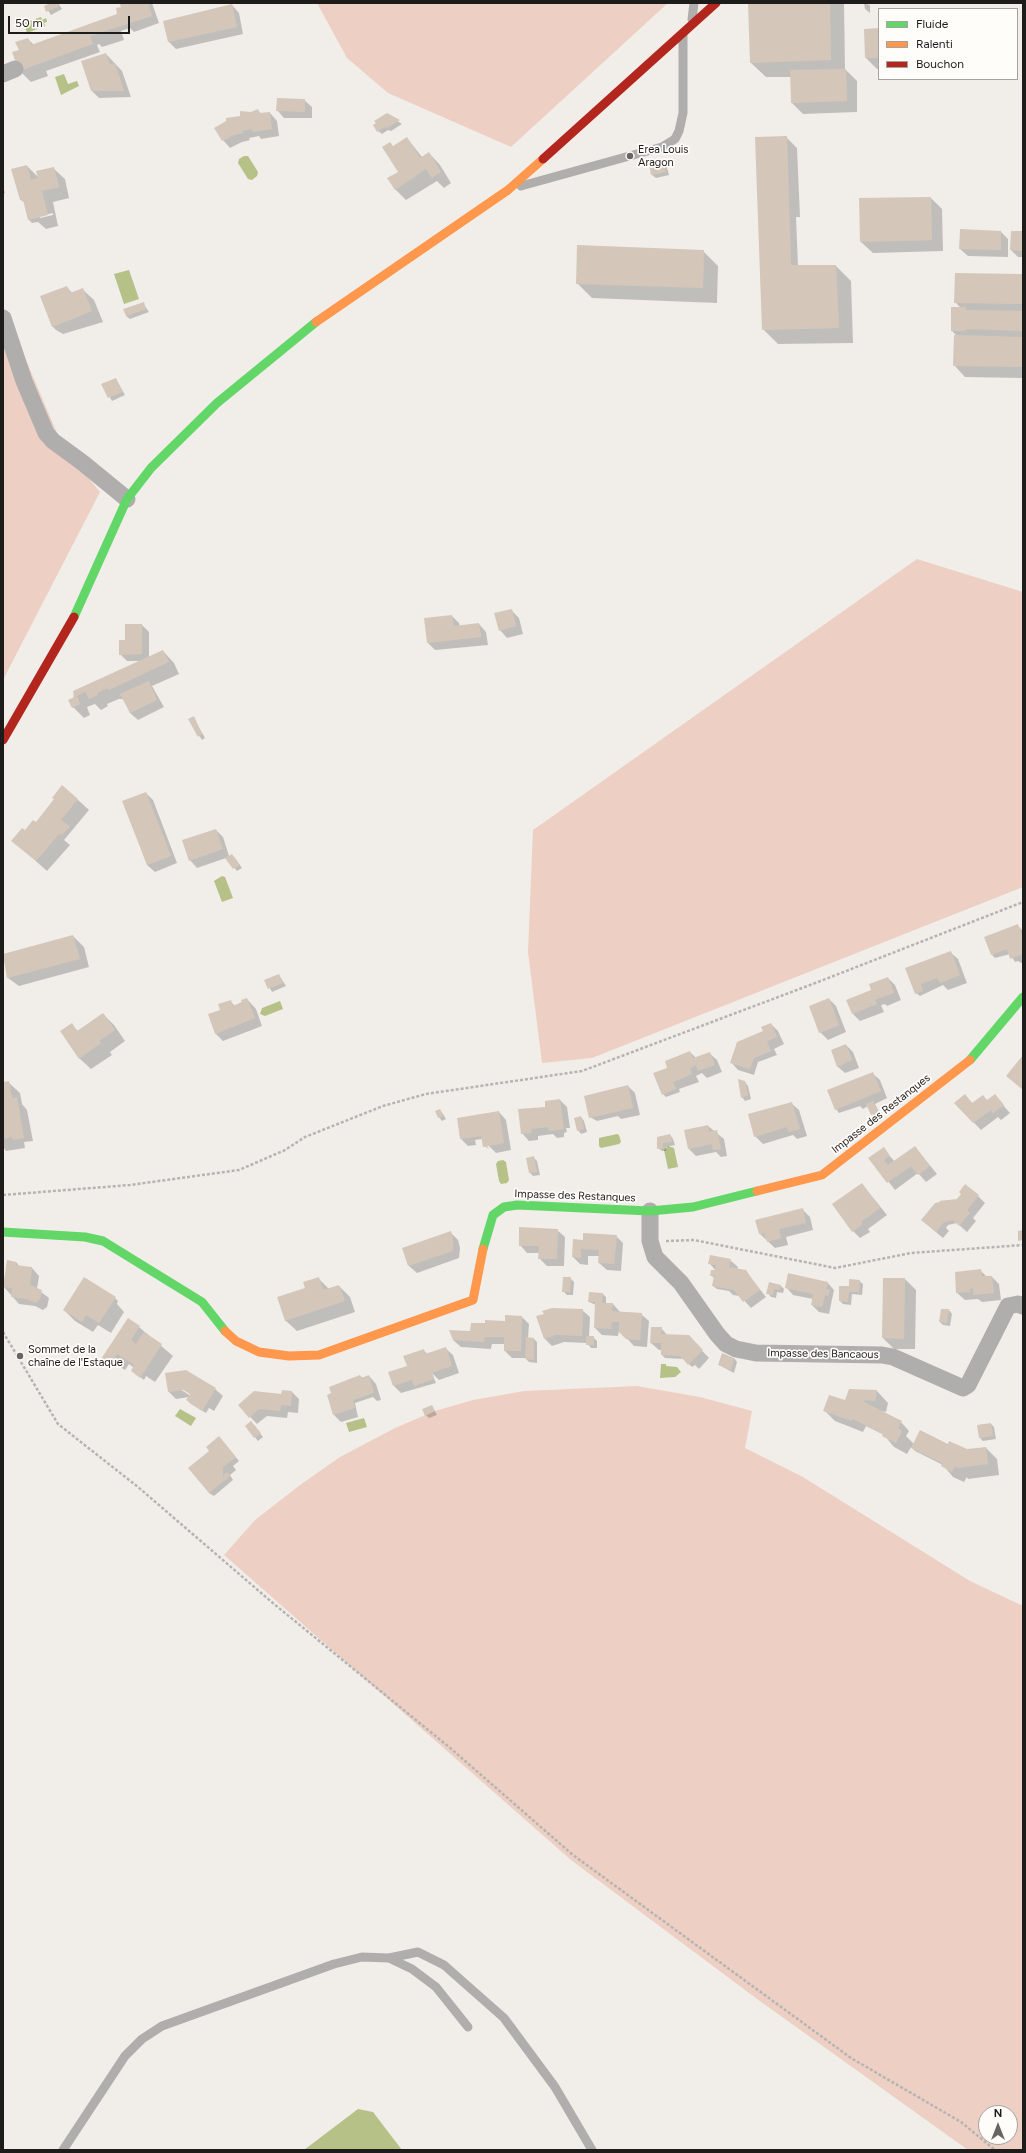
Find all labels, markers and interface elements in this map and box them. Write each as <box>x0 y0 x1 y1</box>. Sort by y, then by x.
scale bar <box>10 8 132 34</box>
legend <box>878 8 1018 80</box>
text: 50 m <box>15 16 43 30</box>
text: Fluide <box>916 17 948 31</box>
text: Ralenti <box>916 37 953 51</box>
text: Bouchon <box>916 57 964 71</box>
place label: Erea Louis Aragon <box>638 143 688 169</box>
marker: Erea Louis Aragon <box>625 151 635 161</box>
street label: Impasse des Restanques <box>829 1071 933 1157</box>
street label: Impasse des Restanques <box>514 1187 636 1205</box>
place label: Sommet de la chaîne de l'Estaque <box>28 1343 123 1369</box>
street label: Impasse des Bancaous <box>767 1346 879 1362</box>
marker: Sommet de la chaîne de l'Estaque <box>15 1351 25 1361</box>
north arrow <box>978 2105 1018 2145</box>
text: N <box>994 2107 1002 2120</box>

